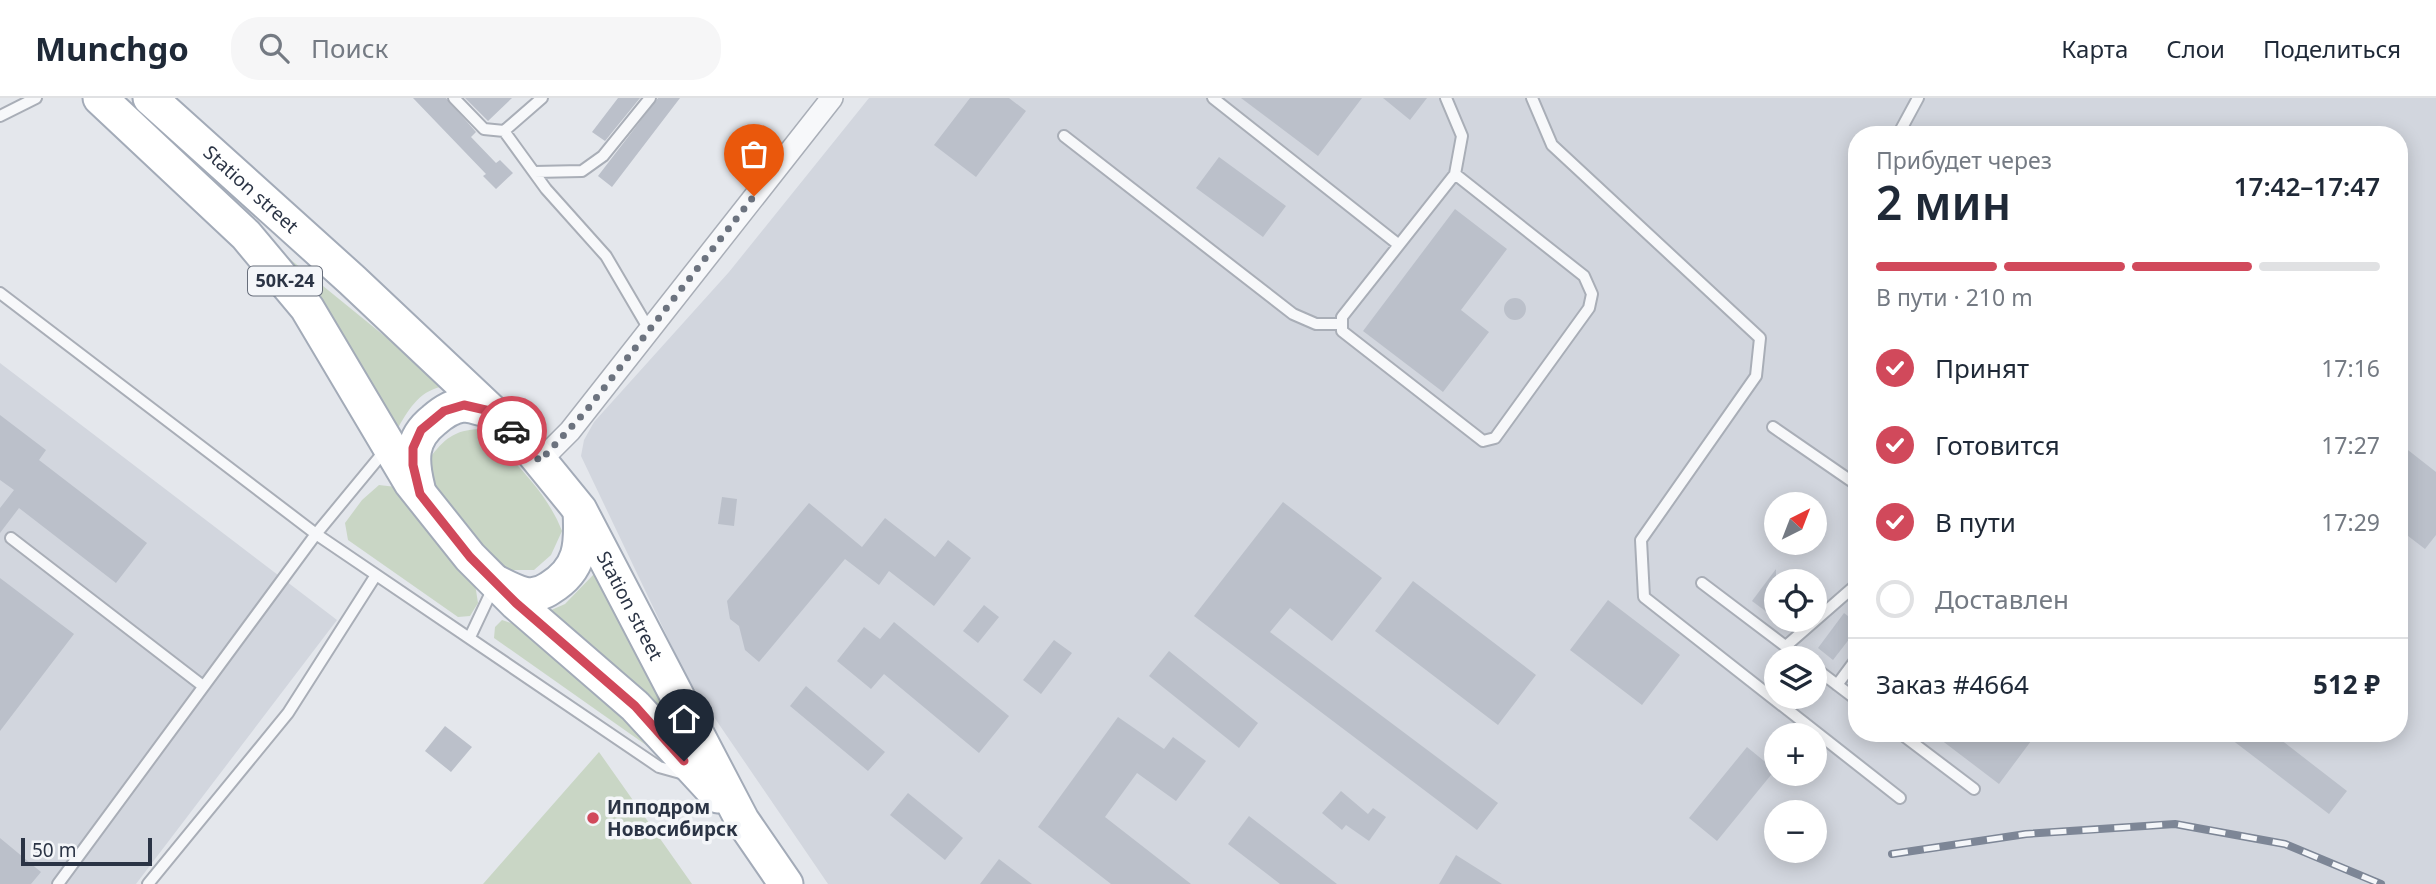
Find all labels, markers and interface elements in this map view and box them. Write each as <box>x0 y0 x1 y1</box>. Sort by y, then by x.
search box <box>231 17 721 80</box>
text: Munchgo <box>35 26 189 71</box>
icon: search <box>255 29 293 67</box>
text: Поиск <box>311 30 388 66</box>
text: Карта <box>2061 32 2128 65</box>
text: Слои <box>2166 32 2225 65</box>
text: Поделиться <box>2263 32 2401 65</box>
pin <box>724 124 784 196</box>
icon: bag <box>735 135 773 173</box>
street label: Station street <box>198 139 304 239</box>
text: Прибудет через <box>1876 144 2052 176</box>
text: 17:42–17:47 <box>2234 168 2380 204</box>
text: 2 мин <box>1876 171 2011 233</box>
road number: 50К-24 <box>248 266 322 296</box>
text: В пути · 210 m <box>1876 281 2033 313</box>
icon: check <box>1876 349 1914 387</box>
text: Принят <box>1935 350 2029 386</box>
text: 17:16 <box>2321 352 2380 384</box>
courier <box>477 396 547 466</box>
icon: car <box>493 412 531 450</box>
icon: check <box>1876 426 1914 464</box>
text: Готовится <box>1935 427 2060 463</box>
text: 17:27 <box>2321 429 2380 461</box>
north arrow <box>1764 492 1827 555</box>
map controls <box>1764 492 1827 863</box>
icon: check <box>1876 503 1914 541</box>
text: В пути <box>1935 504 2016 540</box>
text: 17:29 <box>2321 506 2380 538</box>
street label: Station street <box>591 546 669 665</box>
button: locate <box>1764 569 1827 632</box>
text: Доставлен <box>1935 581 2069 617</box>
button: layers <box>1764 646 1827 709</box>
text: Заказ #4664 <box>1876 666 2029 702</box>
text: 512 ₽ <box>2313 666 2380 702</box>
pin <box>654 689 714 761</box>
icon: home <box>665 700 703 738</box>
button: + <box>1764 723 1827 786</box>
place label: Ипподром Новосибирск <box>607 794 738 842</box>
button: − <box>1764 800 1827 863</box>
marker: Ипподром Новосибирск <box>585 810 601 826</box>
scale bar <box>21 835 152 867</box>
text: 50 m <box>32 837 76 863</box>

